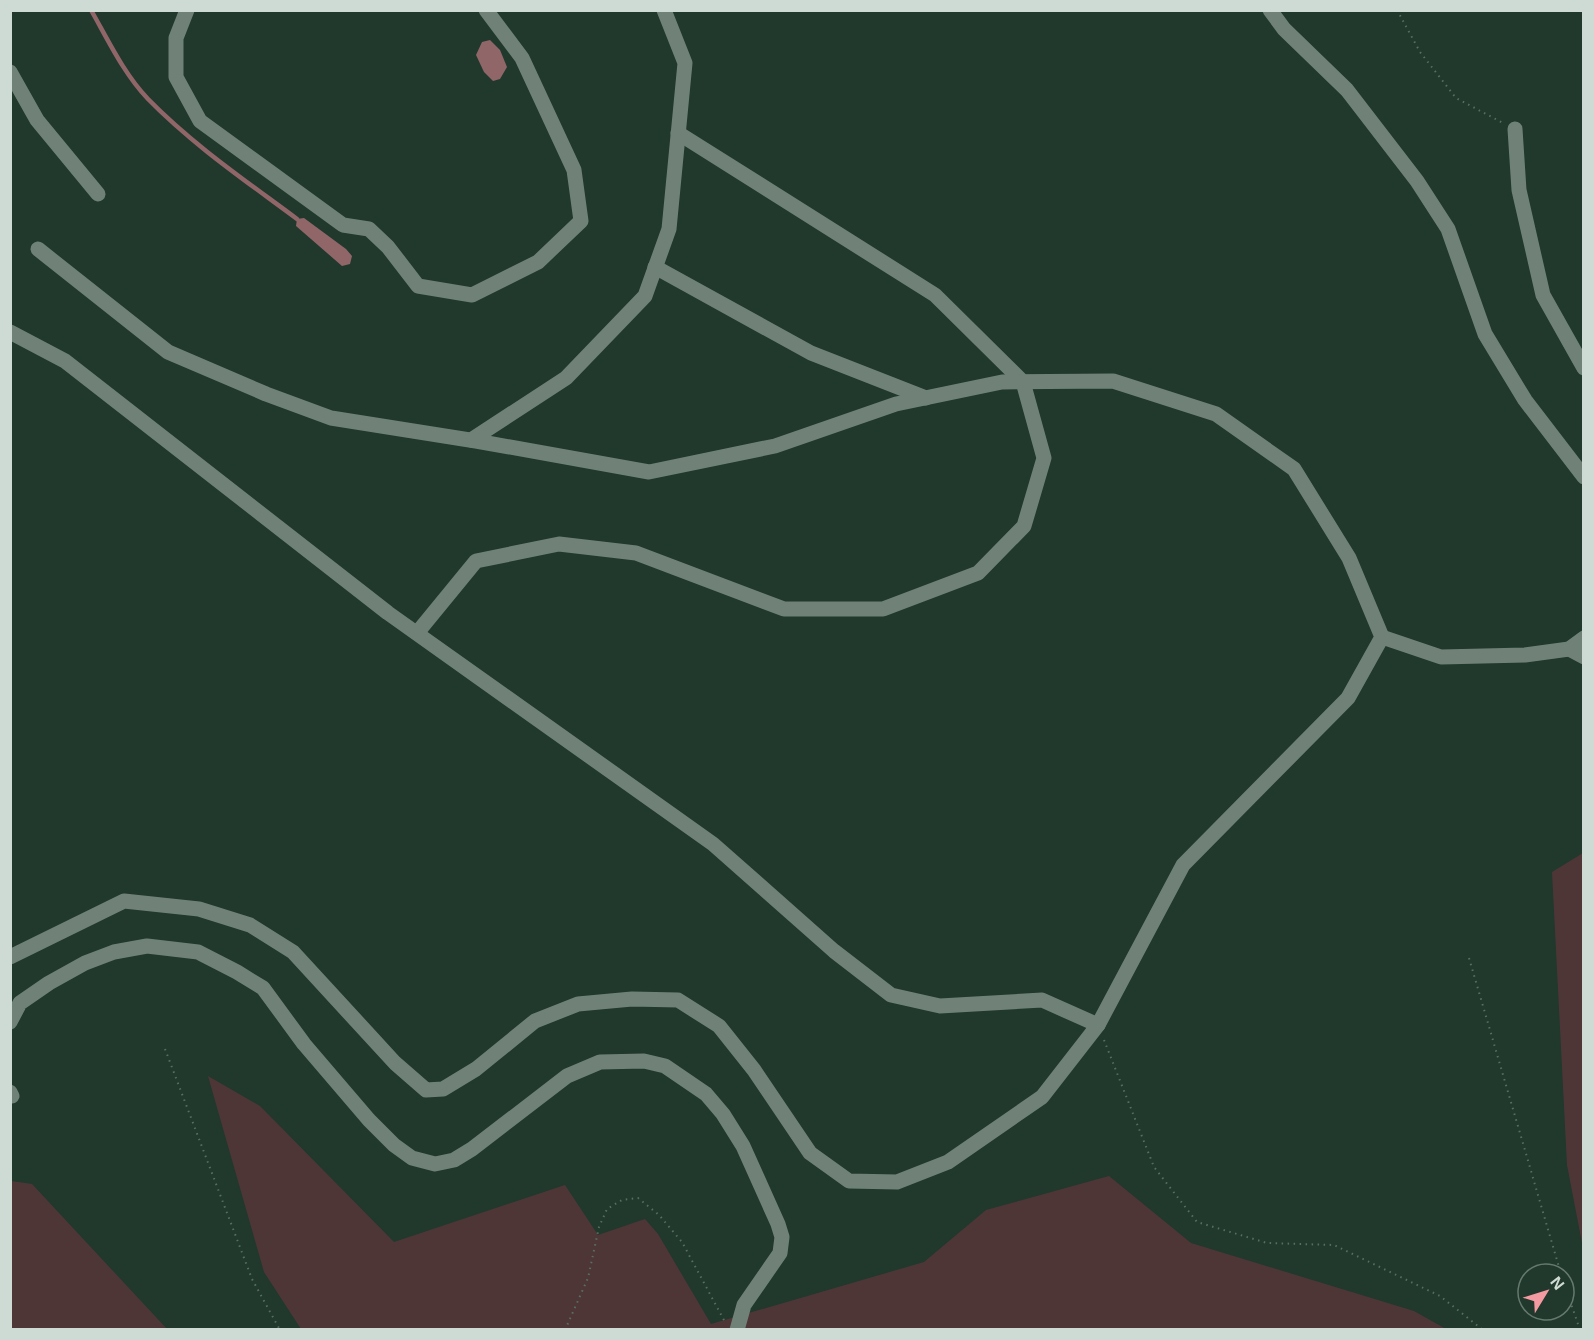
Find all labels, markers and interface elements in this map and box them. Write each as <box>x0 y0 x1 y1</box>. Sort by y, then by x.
north arrow <box>1516 1262 1576 1322</box>
text: N <box>1547 1273 1568 1293</box>

